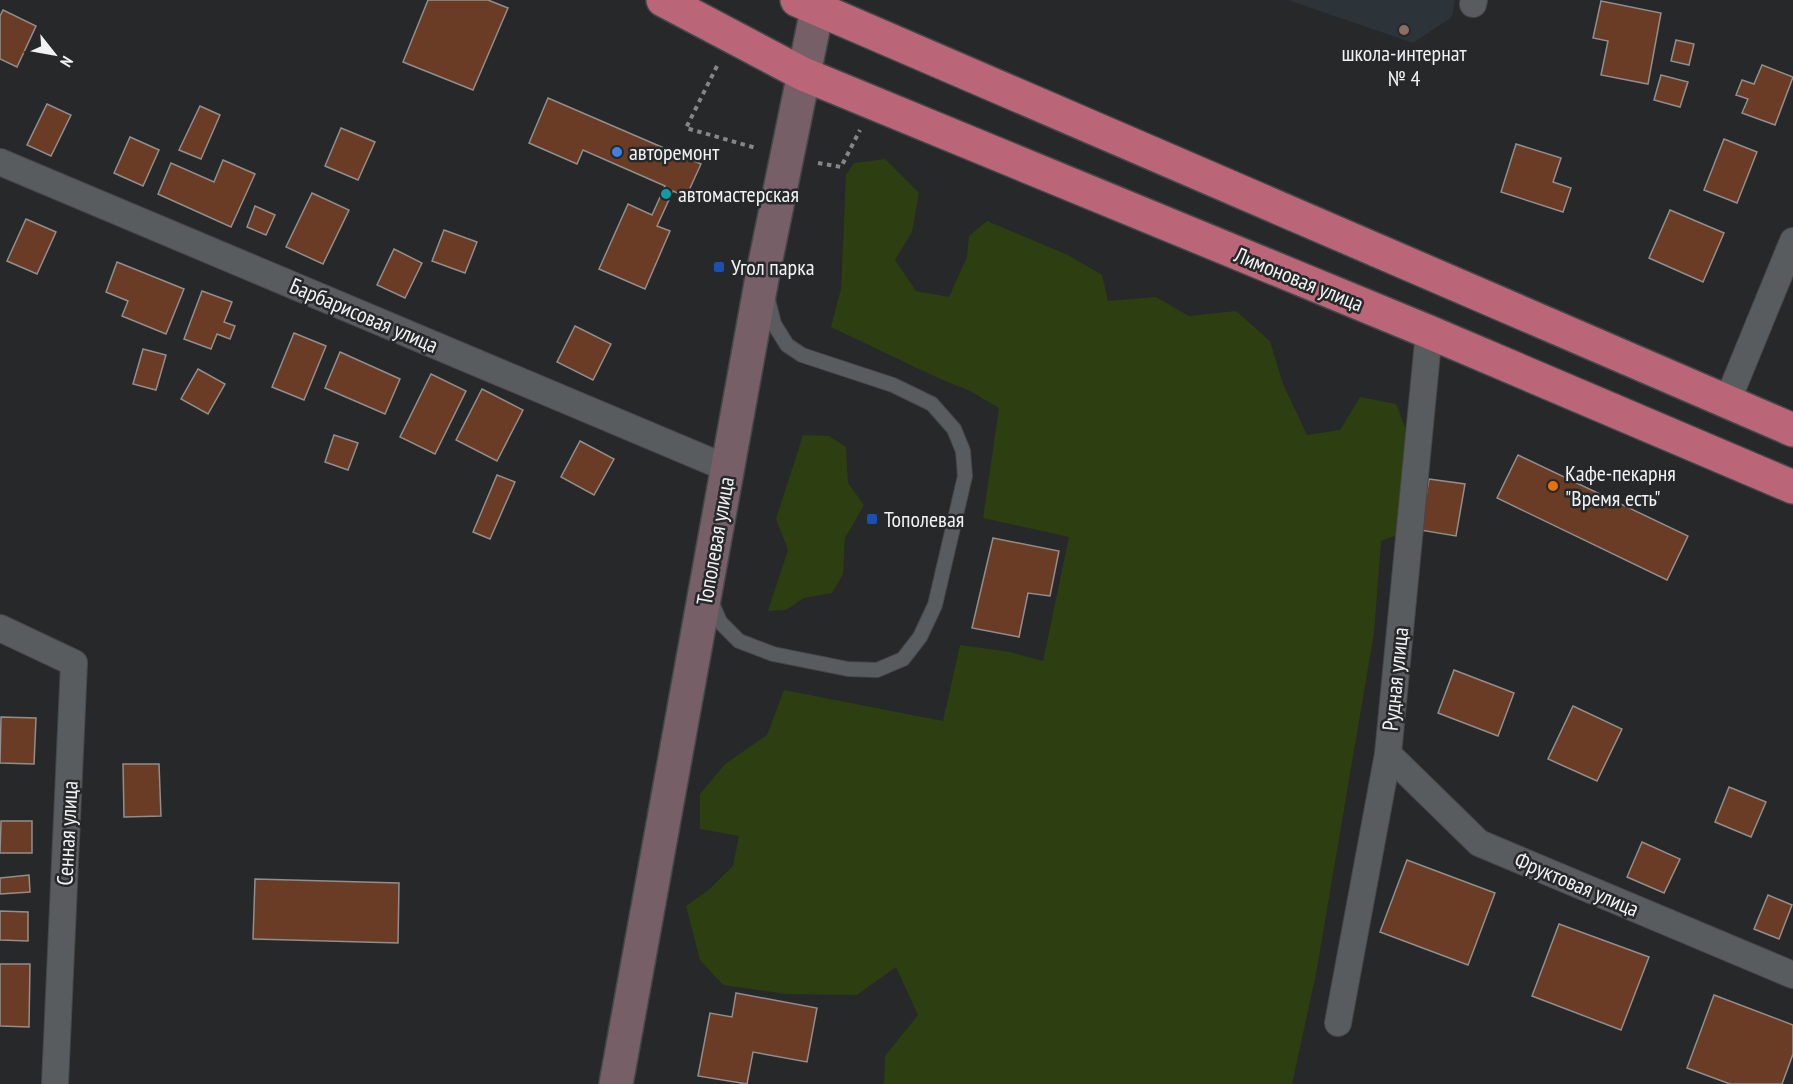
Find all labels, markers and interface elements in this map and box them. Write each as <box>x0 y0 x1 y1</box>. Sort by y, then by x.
marker: школа-интернат № 4 <box>1397 23 1411 37</box>
north arrow <box>24 24 84 84</box>
place label: школа-интернат № 4 <box>1341 39 1468 92</box>
text: N <box>56 53 78 71</box>
place label: авторемонт <box>629 138 720 166</box>
marker: авторемонт <box>610 145 624 159</box>
place label: автомастерская <box>678 180 799 208</box>
marker: автомастерская <box>659 187 673 201</box>
street label: Лимоновая улица <box>1229 240 1368 318</box>
place label: Угол парка <box>731 253 814 281</box>
marker: Угол парка <box>712 260 726 274</box>
street label: Барбарисовая улица <box>286 271 442 359</box>
place label: Кафе-пекарня "Время есть" <box>1565 459 1676 512</box>
street label: Тополевая улица <box>690 475 740 607</box>
marker: Кафе-пекарня "Время есть" <box>1546 479 1560 493</box>
place label: Тополевая <box>884 505 964 533</box>
marker: Тополевая <box>865 512 879 526</box>
street label: Рудная улица <box>1376 626 1414 732</box>
street label: Сенная улица <box>50 780 84 886</box>
street label: Фруктовая улица <box>1511 845 1643 923</box>

